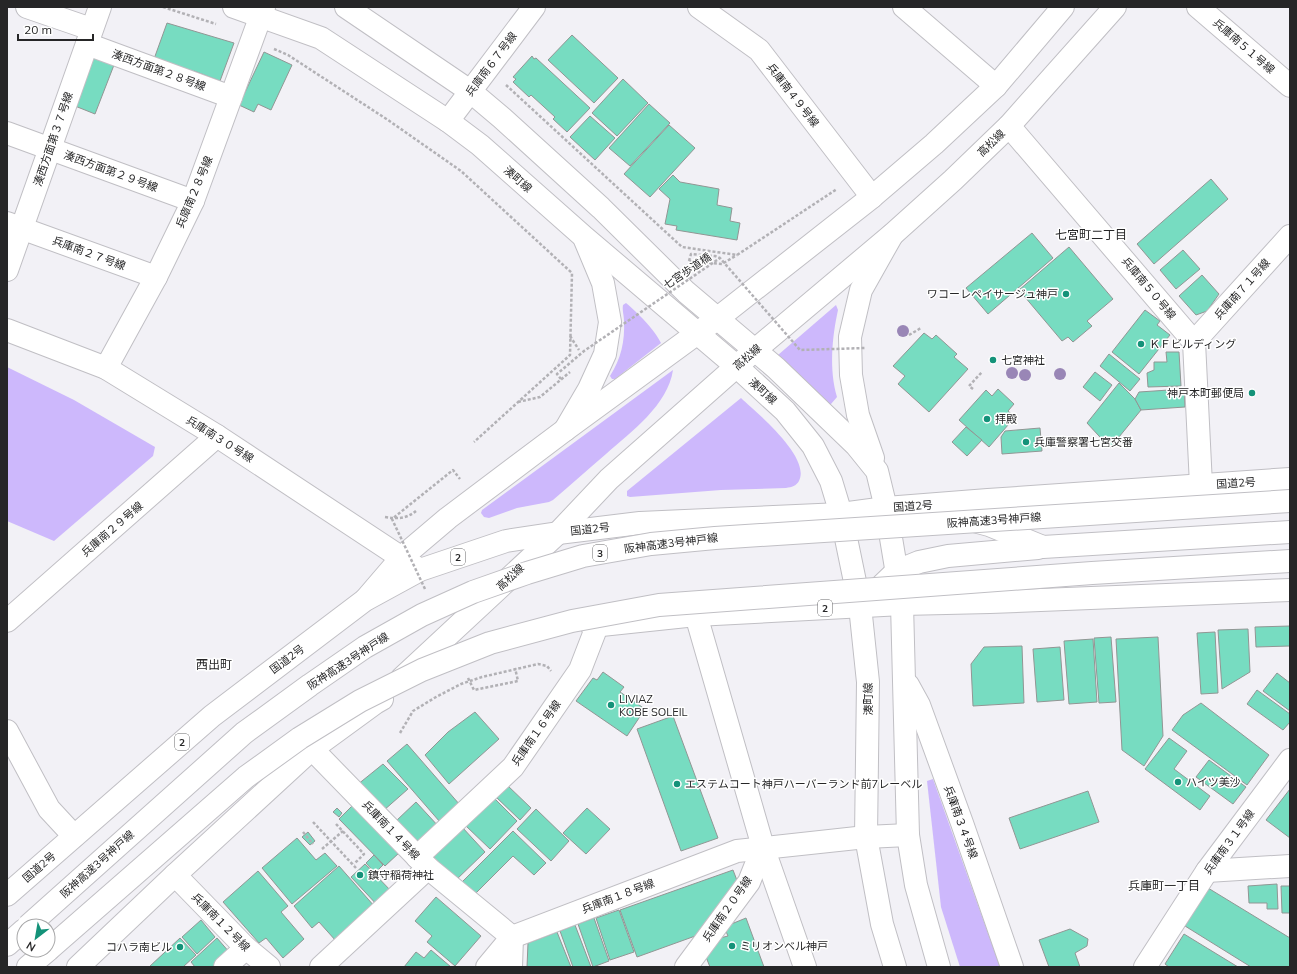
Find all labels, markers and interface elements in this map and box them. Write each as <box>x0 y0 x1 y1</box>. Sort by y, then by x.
street label: 兵庫南５１号線 <box>1210 15 1278 77</box>
scale bar <box>18 16 93 42</box>
text: 20 m <box>24 22 52 37</box>
street label: 兵庫南６７号線 <box>462 29 520 99</box>
street label: 湊西方面第２８号線 <box>110 46 208 94</box>
street label: 兵庫南４９号線 <box>764 60 822 130</box>
street label: 湊西方面第３７号線 <box>30 90 76 188</box>
street label: 高松線 <box>974 127 1008 159</box>
street label: 湊西方面第２９号線 <box>62 147 160 195</box>
street label: 兵庫南２８号線 <box>173 154 215 230</box>
street label: 湊町線 <box>501 163 535 195</box>
district label: 七宮町二丁目 <box>1055 227 1127 242</box>
street label: 兵庫南２７号線 <box>50 233 128 273</box>
street label: 七宮歩道橋 <box>660 250 714 292</box>
street label: 兵庫南５０号線 <box>1119 254 1179 322</box>
street label: 兵庫南７１号線 <box>1211 256 1273 322</box>
place label: ワコーレペイサージュ神戸 <box>927 287 1058 301</box>
marker: ワコーレペイサージュ神戸 <box>1061 289 1071 299</box>
place label: ＫＦビルディング <box>1149 337 1236 351</box>
marker: ＫＦビルディング <box>1136 339 1146 349</box>
street label: 高松線 <box>730 341 764 373</box>
place label: 七宮神社 <box>1001 353 1045 367</box>
marker: 七宮神社 <box>988 355 998 365</box>
street label: 湊町線 <box>746 375 780 407</box>
place label: 神戸本町郵便局 <box>1167 386 1244 400</box>
marker: 神戸本町郵便局 <box>1247 388 1257 398</box>
place label: 拝殿 <box>995 412 1017 426</box>
street label: 兵庫南３０号線 <box>184 413 256 465</box>
marker: 拝殿 <box>982 414 992 424</box>
place label: 兵庫警察署七宮交番 <box>1034 435 1133 449</box>
marker: 兵庫警察署七宮交番 <box>1021 437 1031 447</box>
street label: 国道2号 <box>1216 475 1256 491</box>
street label: 兵庫南２９号線 <box>78 498 146 560</box>
street label: 国道2号 <box>893 498 933 514</box>
street label: 阪神高速3号神戸線 <box>946 510 1042 530</box>
street label: 国道2号 <box>570 520 610 538</box>
street label: 阪神高速3号神戸線 <box>623 530 719 556</box>
road number: 3 <box>593 545 607 561</box>
road number: 2 <box>451 549 465 565</box>
street label: 高松線 <box>493 561 527 593</box>
road number: 2 <box>818 600 832 616</box>
street label: 阪神高速3号神戸線 <box>305 629 391 693</box>
street label: 国道2号 <box>267 641 307 677</box>
district label: 西出町 <box>196 657 232 672</box>
street label: 湊町線 <box>861 683 875 716</box>
place label: LIVIAZ KOBE SOLEIL <box>619 692 688 719</box>
street label: 兵庫南１６号線 <box>508 697 564 769</box>
marker: LIVIAZ KOBE SOLEIL <box>606 700 616 710</box>
road number: 2 <box>175 734 189 750</box>
place label: ハイツ美沙 <box>1186 775 1241 789</box>
place label: エステムコート神戸ハーバーランド前7レーベル <box>685 777 922 791</box>
marker: ハイツ美沙 <box>1173 777 1183 787</box>
marker: エステムコート神戸ハーバーランド前7レーベル <box>672 779 682 789</box>
street label: 兵庫南３４号線 <box>941 783 981 861</box>
street label: 兵庫南１４号線 <box>359 797 423 863</box>
street label: 兵庫南３１号線 <box>1201 807 1257 877</box>
street label: 阪神高速3号神戸線 <box>57 827 137 901</box>
street label: 国道2号 <box>19 849 59 885</box>
place label: 鎮守稲荷神社 <box>368 868 434 882</box>
marker: 鎮守稲荷神社 <box>355 870 365 880</box>
street label: 兵庫南２０号線 <box>699 873 755 945</box>
street label: 兵庫南１８号線 <box>580 876 656 916</box>
district label: 兵庫町一丁目 <box>1128 878 1200 893</box>
street label: 兵庫南１２号線 <box>189 890 253 954</box>
north arrow <box>16 918 56 958</box>
text: N <box>24 938 38 955</box>
place label: ミリオンベル神戸 <box>740 939 828 953</box>
place label: コハラ南ビル <box>106 940 172 954</box>
marker: ミリオンベル神戸 <box>727 941 737 951</box>
marker: コハラ南ビル <box>175 942 185 952</box>

